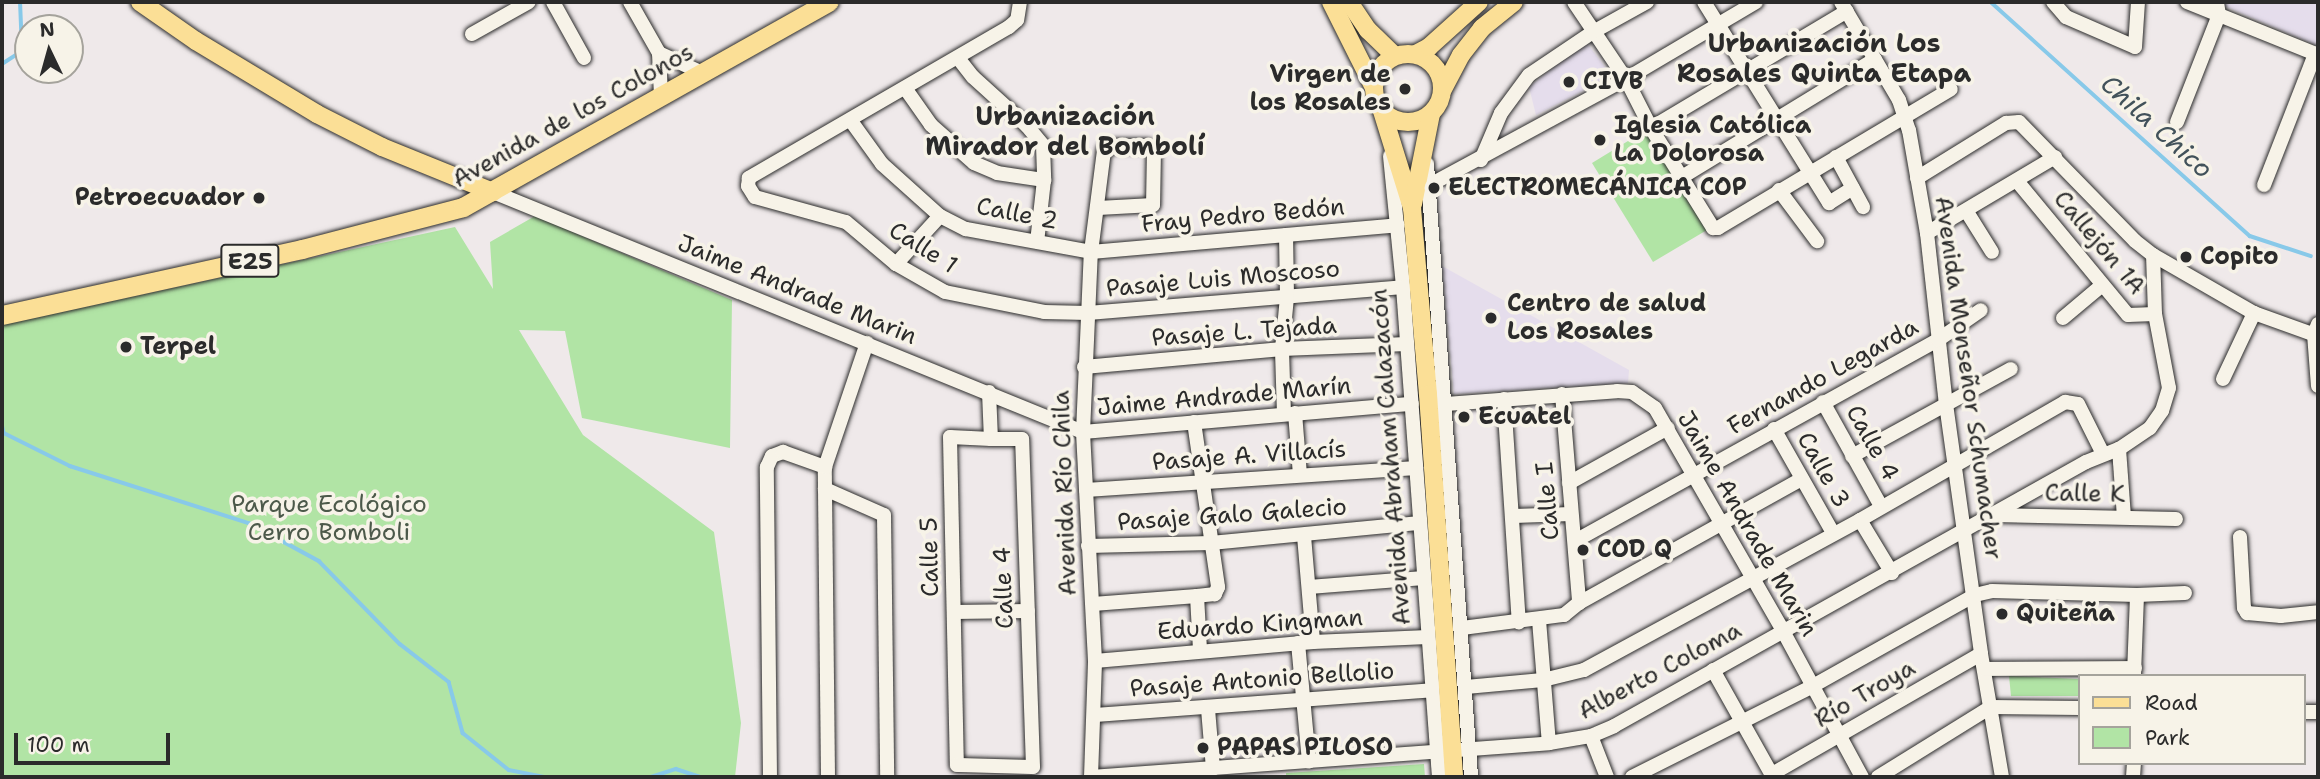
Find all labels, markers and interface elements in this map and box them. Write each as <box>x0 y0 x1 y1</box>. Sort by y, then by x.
north arrow <box>14 14 84 84</box>
text: N <box>39 16 56 43</box>
district label: Urbanización Los Rosales Quinta Etapa <box>1677 27 1971 88</box>
street label: Avenida de los Colonos <box>448 38 698 194</box>
place label: Virgen de los Rosales <box>1250 61 1391 117</box>
place label: CIVB <box>1583 68 1643 96</box>
water label: Chila Chico <box>2095 68 2219 184</box>
marker: CIVB <box>1561 74 1577 90</box>
marker: Virgen de los Rosales <box>1397 81 1413 97</box>
district label: Urbanización Mirador del Bombolí <box>925 100 1205 162</box>
place label: Iglesia Católica La Dolorosa <box>1614 112 1811 168</box>
marker: Iglesia Católica La Dolorosa <box>1592 132 1608 148</box>
place label: ELECTROMECÁNICA COP <box>1448 174 1747 202</box>
marker: ELECTROMECÁNICA COP <box>1426 180 1442 196</box>
place label: Petroecuador <box>75 184 245 212</box>
street label: Callejón 1A <box>2047 185 2151 301</box>
marker: Petroecuador <box>251 190 267 206</box>
street label: Calle 2 <box>974 192 1060 236</box>
street label: Fray Pedro Bedón <box>1140 193 1346 239</box>
street label: Avenida Monseñor Schumacher <box>1928 195 2008 561</box>
street label: Calle 1 <box>883 216 963 280</box>
street label: Jaime Andrade Marin <box>673 229 921 351</box>
road number: E25 <box>220 242 280 280</box>
place label: Copito <box>2200 243 2279 271</box>
marker: Copito <box>2178 249 2194 265</box>
street label: Pasaje Luis Moscoso <box>1105 254 1341 304</box>
street label: Avenida Abraham Calazacón <box>1365 288 1417 626</box>
place label: Centro de salud Los Rosales <box>1507 290 1706 346</box>
marker: Centro de salud Los Rosales <box>1481 308 1501 328</box>
street label: Pasaje L. Tejada <box>1150 311 1338 353</box>
street label: Fernando Legarda <box>1723 313 1923 441</box>
place label: Terpel <box>140 333 216 361</box>
marker: Terpel <box>118 339 134 355</box>
street label: Jaime Andrade Marín <box>1096 372 1352 422</box>
street label: Avenida Río Chila <box>1047 390 1083 596</box>
street label: Calle 4 <box>1840 400 1904 486</box>
place label: Ecuatel <box>1478 403 1571 431</box>
street label: Jaime Andrade Marin <box>1671 406 1823 642</box>
marker: Ecuatel <box>1456 409 1472 425</box>
street label: Calle 3 <box>1791 427 1855 513</box>
street label: Pasaje A. Villacís <box>1151 435 1347 477</box>
street label: Calle I <box>1530 461 1566 541</box>
street label: Calle K <box>2044 479 2126 509</box>
park label: Parque Ecológico Cerro Bomboli <box>231 491 427 547</box>
street label: Pasaje Galo Galecio <box>1116 493 1348 537</box>
street label: Calle 5 <box>915 517 945 597</box>
place label: COD Q <box>1597 536 1672 564</box>
marker: COD Q <box>1575 542 1591 558</box>
street label: Calle 4 <box>988 547 1020 629</box>
place label: Quiteña <box>2016 600 2115 628</box>
street label: Eduardo Kingman <box>1156 603 1364 647</box>
marker: Quiteña <box>1994 606 2010 622</box>
street label: Alberto Coloma <box>1574 616 1746 726</box>
street label: Río Troya <box>1810 654 1920 734</box>
street label: Pasaje Antonio Bellolio <box>1129 656 1395 704</box>
legend <box>2078 674 2306 765</box>
text: Road <box>2145 689 2198 717</box>
scale bar <box>18 720 173 764</box>
text: Park <box>2145 724 2190 752</box>
text: 100 m <box>27 731 90 759</box>
place label: PAPAS PILOSO <box>1217 734 1393 762</box>
marker: PAPAS PILOSO <box>1195 740 1211 756</box>

